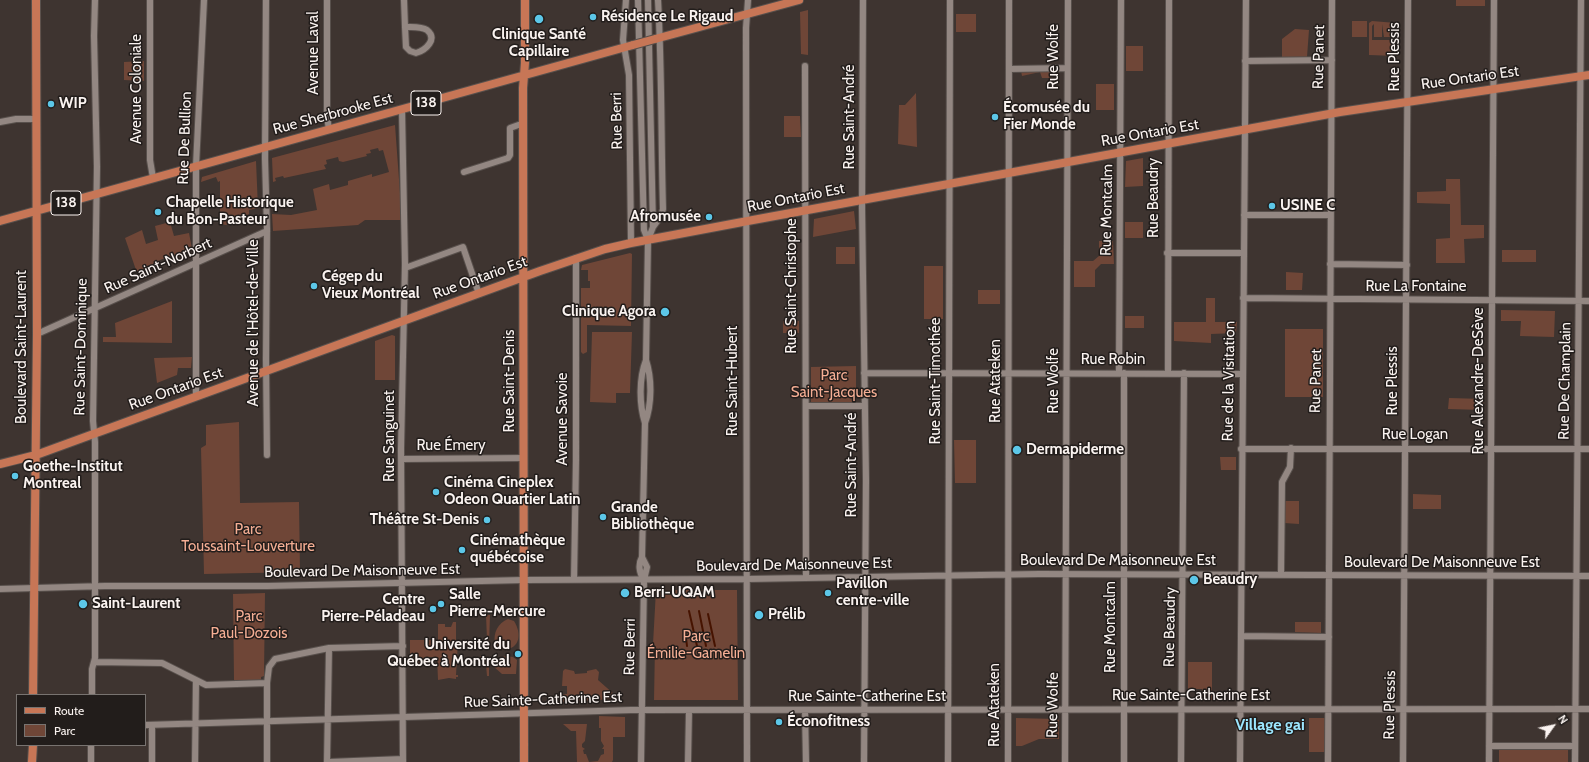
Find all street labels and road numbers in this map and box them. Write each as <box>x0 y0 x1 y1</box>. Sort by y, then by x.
street label: Avenue Laval <box>305 11 323 95</box>
street label: Rue Plessis <box>1386 22 1404 92</box>
street label: Rue Wolfe <box>1045 24 1063 90</box>
street label: Rue Panet <box>1309 25 1329 89</box>
street label: Avenue Coloniale <box>128 34 146 144</box>
street label: Rue Ontario Est <box>1420 62 1520 94</box>
street label: Rue Saint-André <box>841 65 859 169</box>
street label: Rue Sherbrooke Est <box>271 89 395 139</box>
street label: Rue De Bullion <box>174 91 196 185</box>
road number: 138 <box>411 91 441 115</box>
street label: Rue Berri <box>608 92 626 150</box>
street label: Rue Ontario Est <box>1100 116 1200 150</box>
street label: Rue Beaudry <box>1145 158 1163 238</box>
street label: Rue Montcalm <box>1097 164 1117 256</box>
street label: Rue Ontario Est <box>746 180 846 216</box>
road number: 138 <box>51 191 81 215</box>
street label: Rue Saint-Christophe <box>783 218 801 354</box>
street label: Rue Saint-Norbert <box>101 234 215 298</box>
street label: Avenue de l'Hôtel-de-Ville <box>245 239 263 407</box>
street label: Rue Ontario Est <box>431 253 529 303</box>
street label: Boulevard Saint-Laurent <box>13 270 31 424</box>
street label: Rue Saint-Dominique <box>71 278 91 416</box>
street label: Rue La Fontaine <box>1365 278 1467 296</box>
street label: Rue Alexandre-DeSève <box>1470 307 1488 455</box>
street label: Rue Saint-Timothée <box>927 318 945 444</box>
street label: Rue de la Visitation <box>1219 321 1239 441</box>
street label: Rue De Champlain <box>1555 322 1575 440</box>
street label: Rue Saint-Hubert <box>724 326 742 436</box>
street label: Rue Saint-Denis <box>501 330 519 432</box>
street label: Rue Atateken <box>987 339 1005 423</box>
street label: Rue Plessis <box>1384 346 1402 416</box>
street label: Rue Wolfe <box>1045 348 1063 414</box>
street label: Rue Panet <box>1306 349 1326 413</box>
street label: Rue Robin <box>1081 351 1145 369</box>
street label: Rue Ontario Est <box>127 364 225 414</box>
street label: Avenue Savoie <box>554 373 572 465</box>
street label: Rue Sanguinet <box>381 390 399 482</box>
street label: Rue Saint-André <box>843 413 861 517</box>
street label: Rue Logan <box>1382 426 1448 444</box>
street label: Rue Émery <box>416 437 486 455</box>
street label: Boulevard De Maisonneuve Est <box>1020 552 1216 570</box>
street label: Boulevard De Maisonneuve Est <box>696 554 892 576</box>
street label: Boulevard De Maisonneuve Est <box>1344 554 1540 572</box>
street label: Boulevard De Maisonneuve Est <box>264 560 460 582</box>
street label: Rue Montcalm <box>1102 581 1120 673</box>
street label: Rue Beaudry <box>1160 587 1180 667</box>
street label: Rue Berri <box>621 618 639 676</box>
street label: Rue Atateken <box>986 663 1004 747</box>
street label: Rue Plessis <box>1380 670 1400 740</box>
street label: Rue Wolfe <box>1043 672 1063 738</box>
street label: Rue Sainte-Catherine Est <box>1112 687 1270 705</box>
street label: Rue Sainte-Catherine Est <box>464 688 622 712</box>
street label: Rue Sainte-Catherine Est <box>788 688 946 706</box>

